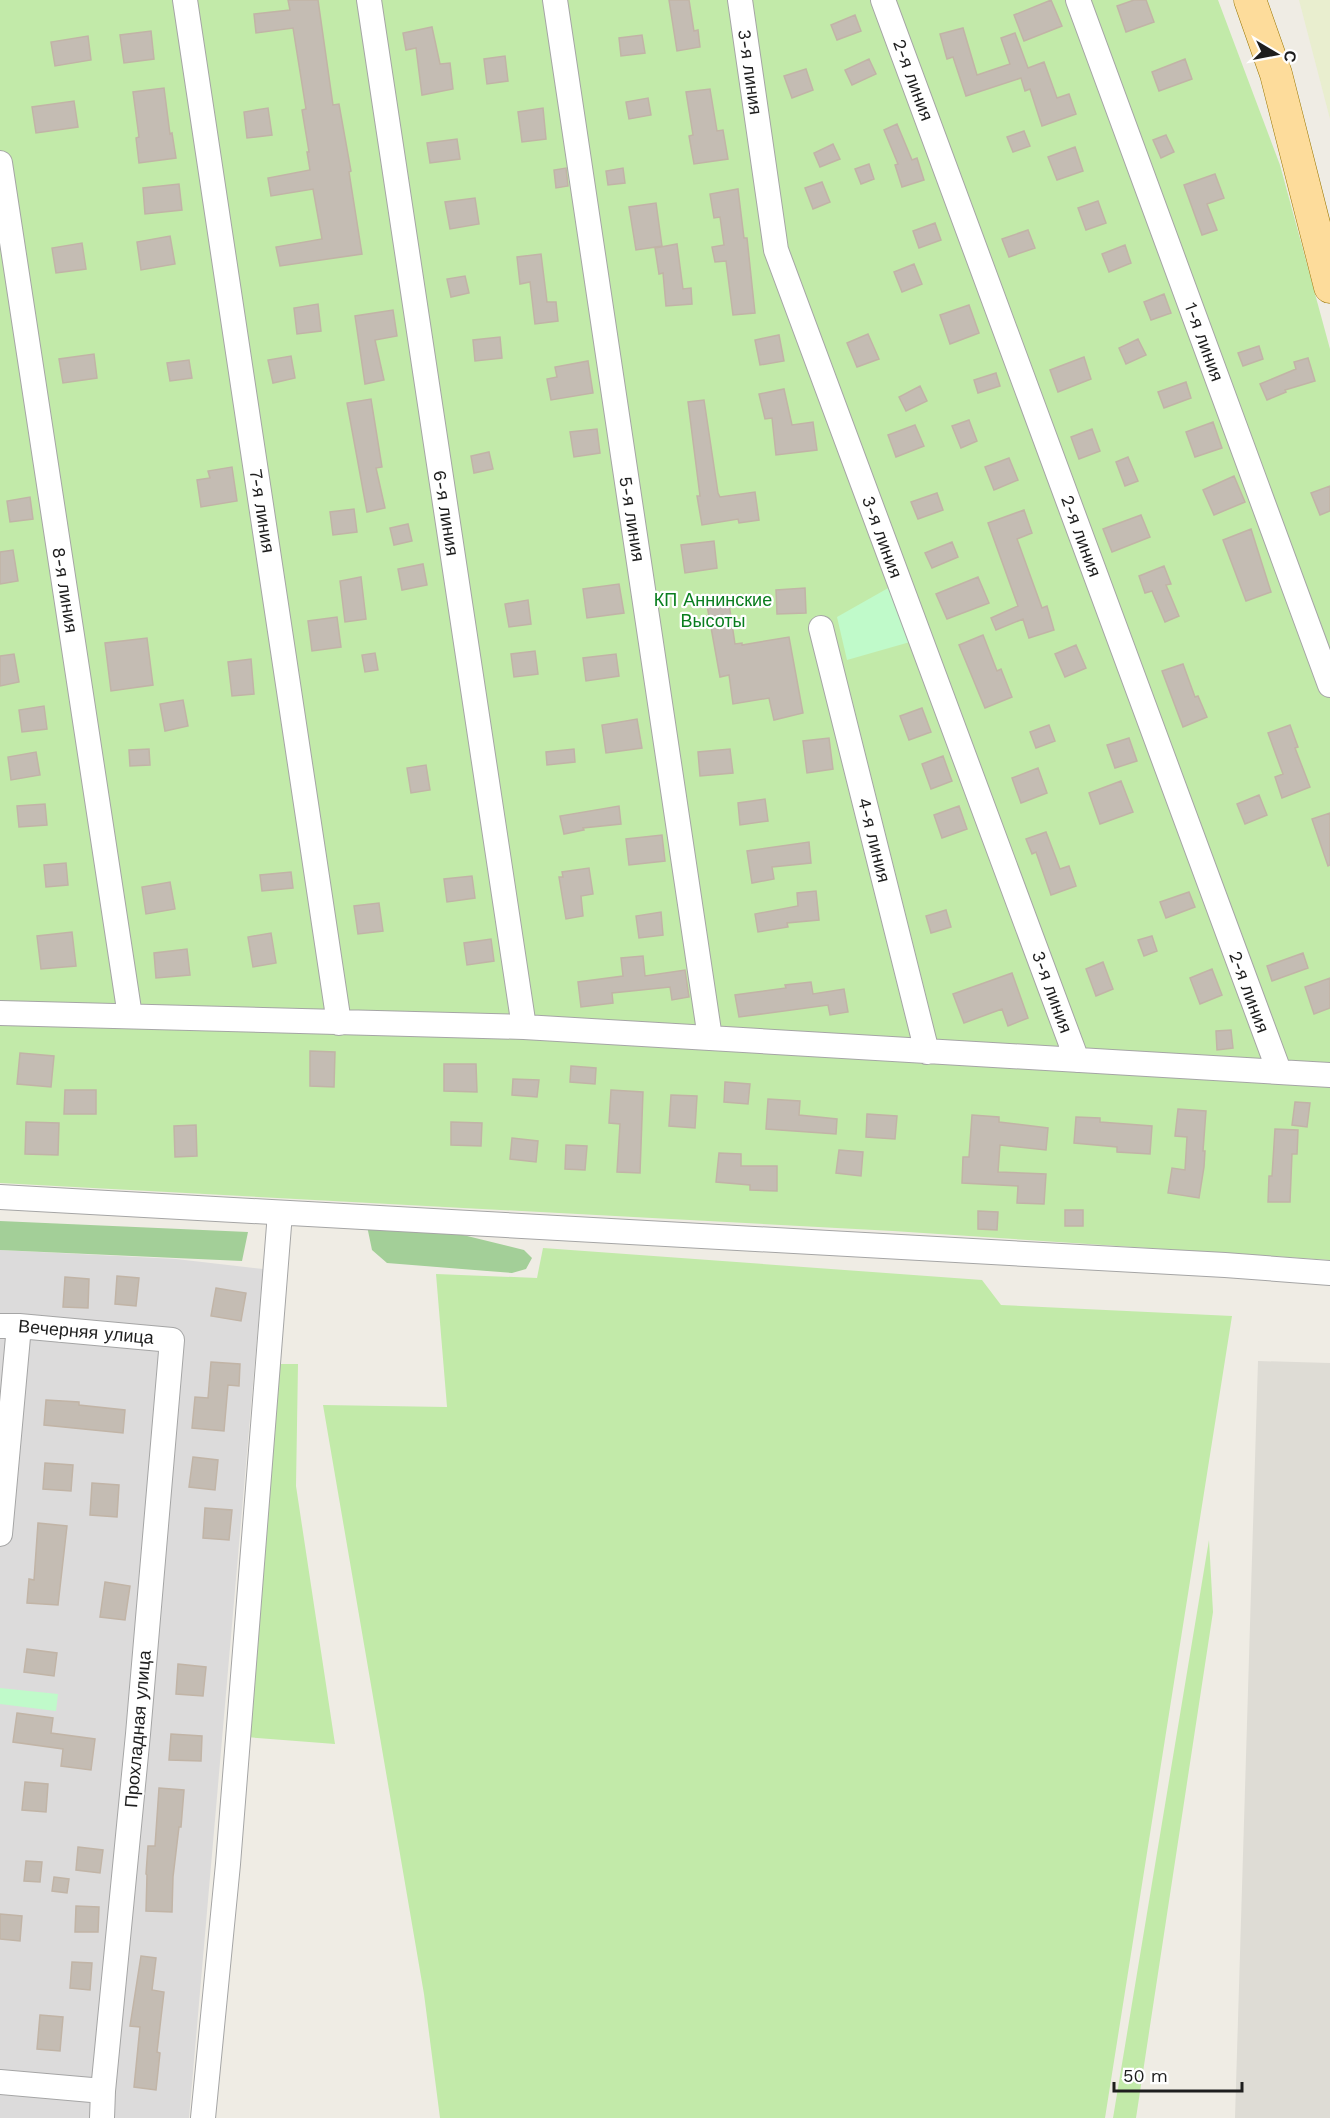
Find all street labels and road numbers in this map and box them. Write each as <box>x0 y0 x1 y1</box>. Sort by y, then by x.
street label: 3-я линия <box>734 28 767 116</box>
street label: 2-я линия <box>889 36 938 124</box>
street label: 1-я линия <box>1181 300 1228 384</box>
street label: 7-я линия <box>246 468 279 554</box>
street label: 6-я линия <box>429 469 464 557</box>
street label: 5-я линия <box>615 475 650 563</box>
street label: 2-я линия <box>1057 492 1106 580</box>
street label: 3-я линия <box>858 493 907 581</box>
street label: 8-я линия <box>48 546 83 634</box>
street label: 4-я линия <box>854 795 895 884</box>
street label: 3-я линия <box>1028 948 1077 1036</box>
street label: 2-я линия <box>1225 948 1274 1036</box>
street label: Вечерняя улица <box>17 1315 156 1348</box>
street label: Прохладная улица <box>120 1648 155 1809</box>

